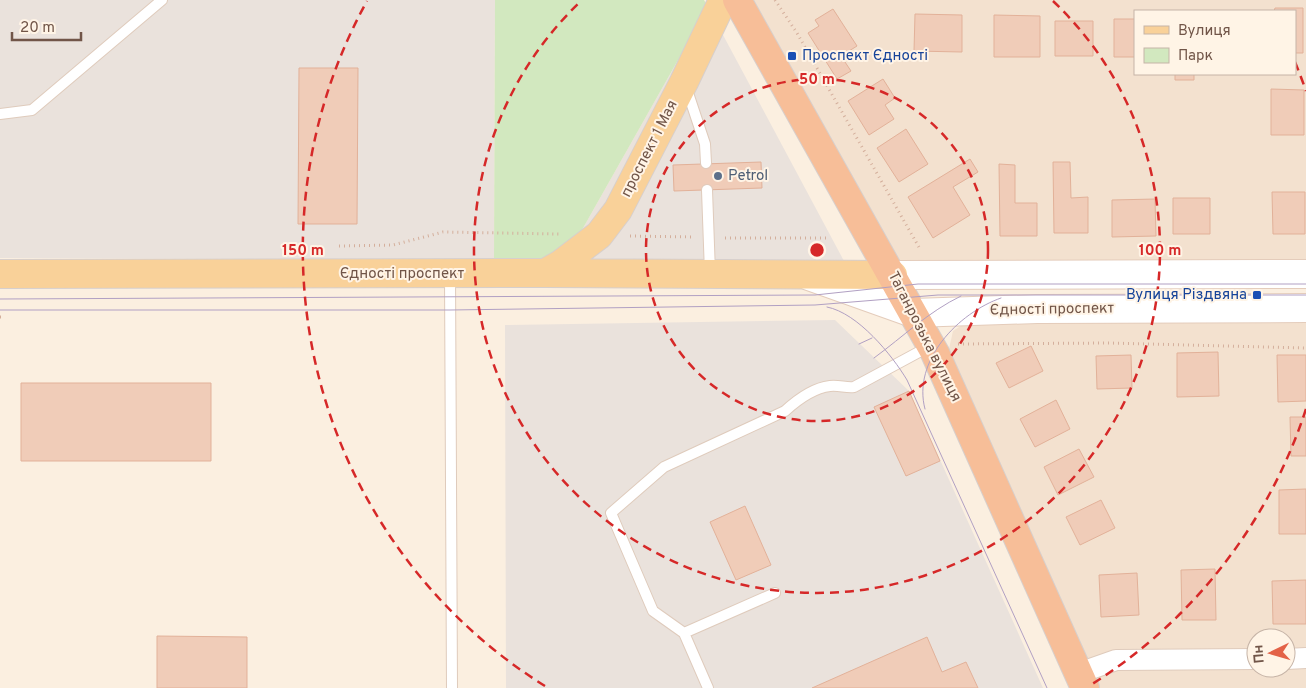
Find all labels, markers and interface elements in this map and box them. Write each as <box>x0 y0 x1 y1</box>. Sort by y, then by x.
scale bar <box>12 10 81 42</box>
legend <box>1134 10 1296 75</box>
text: 20 m <box>20 19 55 38</box>
text: Вулиця <box>1178 22 1231 41</box>
place label: Проспект Єдності <box>802 47 928 66</box>
text: Парк <box>1178 47 1213 66</box>
marker: Проспект Єдності <box>786 50 798 62</box>
text: 50 m <box>799 71 835 90</box>
street label: проспект 1 Мая <box>617 97 683 201</box>
place label: Petrol <box>728 167 768 186</box>
marker: Petrol <box>712 170 724 182</box>
centre of rings <box>808 241 826 259</box>
text: 150 m <box>282 242 324 261</box>
text: 100 m <box>1139 242 1181 261</box>
street label: Єдності проспект <box>340 265 465 284</box>
street label: Таганрозька вулиця <box>883 269 965 405</box>
place label: Вулиця Різдвяна <box>1126 286 1247 305</box>
marker: Вулиця Різдвяна <box>1251 289 1263 301</box>
street label: Єдності проспект <box>990 299 1115 321</box>
north arrow <box>1246 628 1296 678</box>
text: Пн <box>1250 644 1269 664</box>

